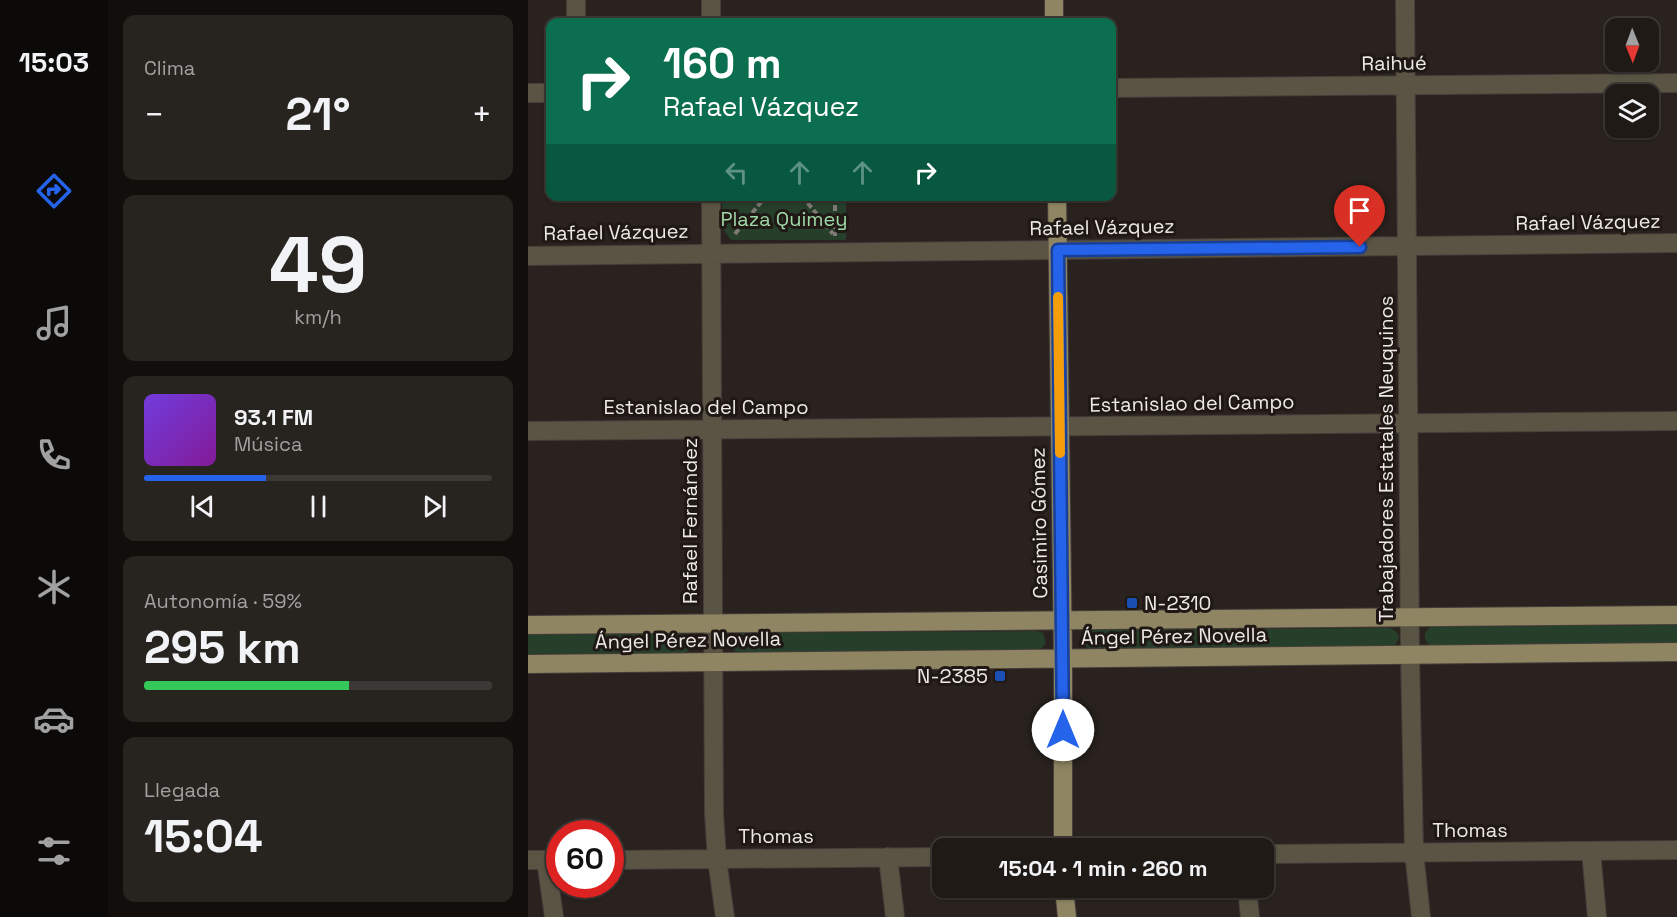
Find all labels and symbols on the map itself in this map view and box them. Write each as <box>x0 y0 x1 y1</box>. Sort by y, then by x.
north arrow <box>1605 18 1659 72</box>
street label: Raihué <box>1361 49 1427 77</box>
pin <box>1334 185 1385 247</box>
park label: Plaza Quimey <box>720 206 848 232</box>
street label: Rafael Vázquez <box>1515 208 1661 236</box>
street label: Rafael Vázquez <box>1029 213 1175 241</box>
street label: Rafael Vázquez <box>543 218 689 246</box>
street label: Trabajadores Estatales Neuquinos <box>1373 296 1399 622</box>
street label: Estanislao del Campo <box>1089 388 1295 418</box>
street label: Estanislao del Campo <box>603 394 809 420</box>
street label: Rafael Fernández <box>677 438 703 604</box>
street label: Casimiro Gómez <box>1025 447 1053 599</box>
place label: N-2310 <box>1144 590 1211 616</box>
marker: N-2310 <box>1125 596 1139 610</box>
street label: Ángel Pérez Novella <box>1081 621 1267 651</box>
street label: Ángel Pérez Novella <box>595 625 781 655</box>
place label: N-2385 <box>917 663 988 689</box>
marker: N-2385 <box>993 669 1007 683</box>
position arrow <box>1031 698 1095 762</box>
street label: Thomas <box>1432 817 1508 843</box>
speed limit sign: 60 <box>546 820 624 898</box>
street label: Thomas <box>738 823 814 849</box>

